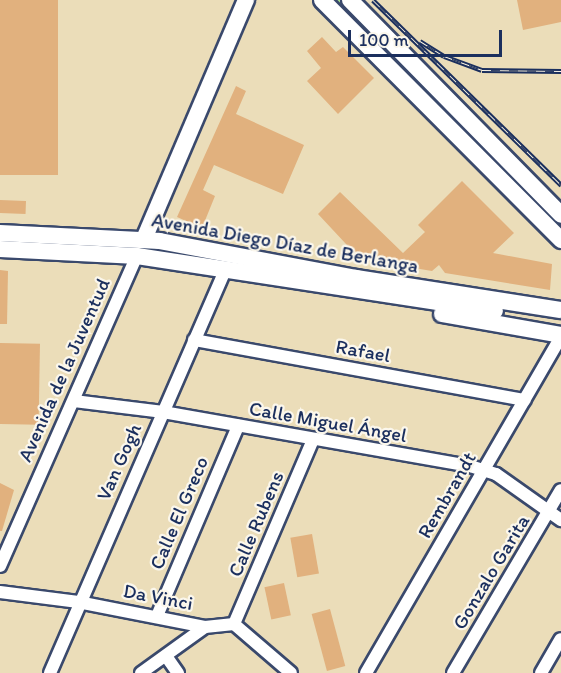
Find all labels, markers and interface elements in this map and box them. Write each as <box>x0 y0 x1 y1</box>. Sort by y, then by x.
scale bar <box>351 18 506 56</box>
text: 100 m <box>359 29 409 51</box>
street label: Avenida Diego Díaz de Berlanga <box>149 208 421 278</box>
street label: Avenida de la Juventud <box>13 275 115 465</box>
street label: Rafael <box>334 334 392 368</box>
street label: Calle Miguel Ángel <box>247 396 409 448</box>
street label: Van Gogh <box>91 420 147 504</box>
street label: Rembrandt <box>413 447 481 543</box>
street label: Calle El Greco <box>144 453 214 573</box>
street label: Calle Rubens <box>223 468 289 580</box>
street label: Gonzalo Garita <box>447 510 535 634</box>
street label: Da Vinci <box>121 578 195 616</box>

